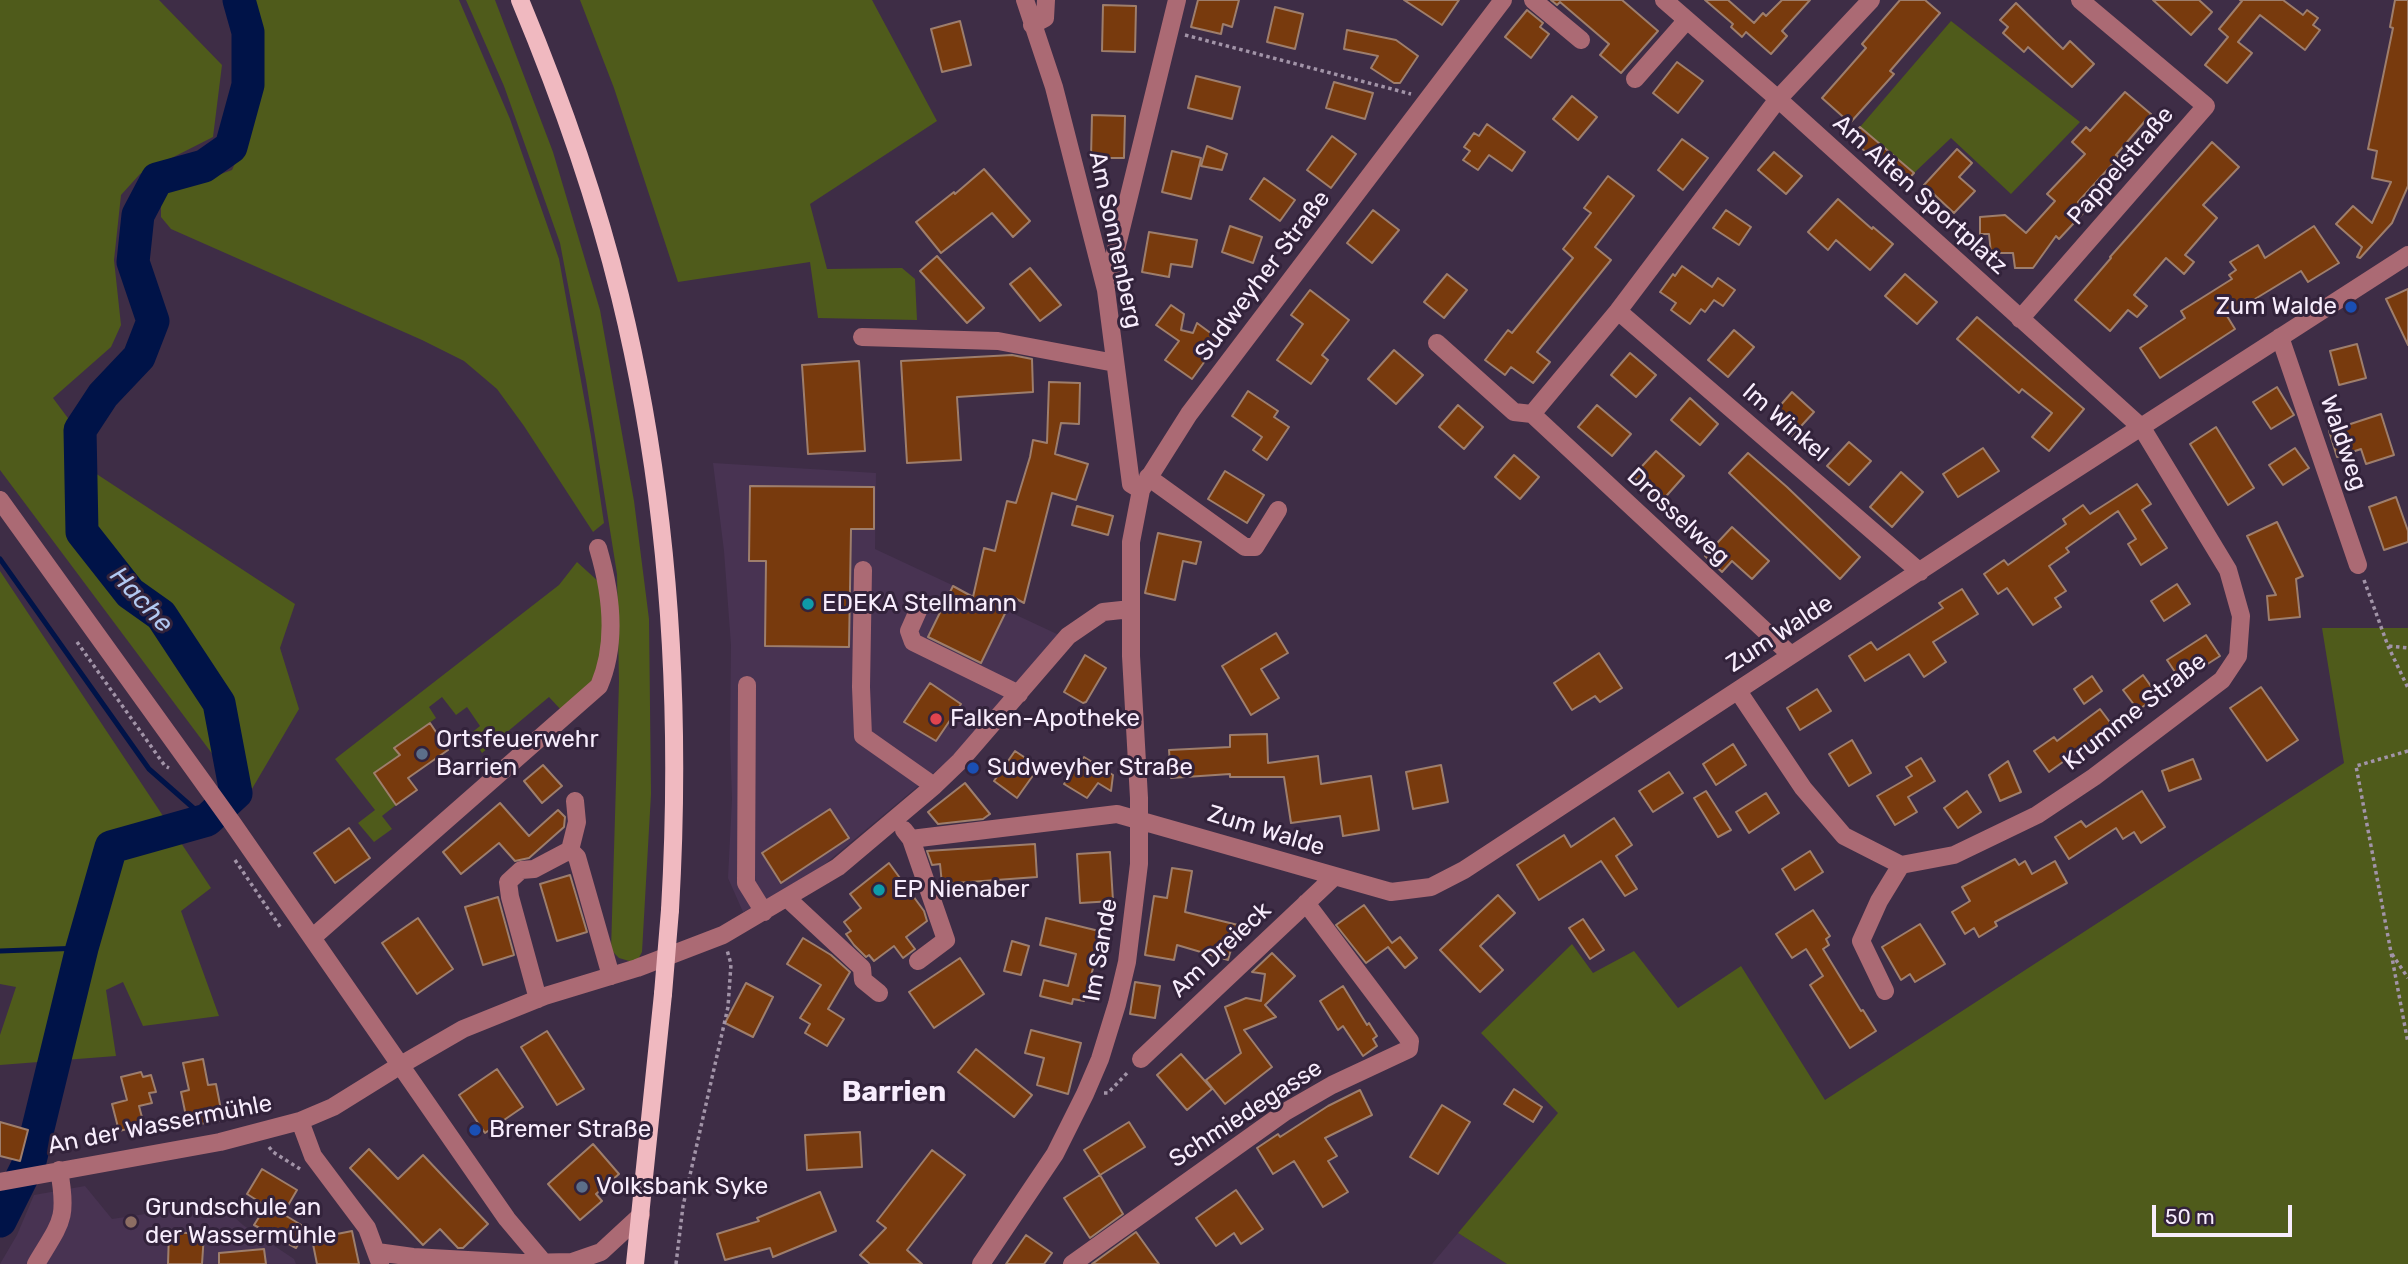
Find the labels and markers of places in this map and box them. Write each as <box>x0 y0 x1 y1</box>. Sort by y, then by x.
place label: Zum Walde <box>2216 293 2337 321</box>
marker: Zum Walde <box>2343 299 2359 315</box>
place label: EDEKA Stellmann <box>822 590 1017 618</box>
marker: EDEKA Stellmann <box>800 596 816 612</box>
place label: Falken-Apotheke <box>950 705 1140 733</box>
marker: Falken-Apotheke <box>928 711 944 727</box>
place label: Ortsfeuerwehr Barrien <box>436 726 599 782</box>
marker: Ortsfeuerwehr Barrien <box>414 746 430 762</box>
place label: Sudweyher Straße <box>987 754 1193 782</box>
marker: Sudweyher Straße <box>965 760 981 776</box>
place label: EP Nienaber <box>893 876 1029 904</box>
marker: EP Nienaber <box>871 882 887 898</box>
place label: Bremer Straße <box>489 1116 651 1144</box>
marker: Bremer Straße <box>467 1122 483 1138</box>
place label: Volksbank Syke <box>596 1173 768 1201</box>
marker: Volksbank Syke <box>574 1179 590 1195</box>
place label: Grundschule an der Wassermühle <box>145 1194 336 1250</box>
marker: Grundschule an der Wassermühle <box>123 1214 139 1230</box>

